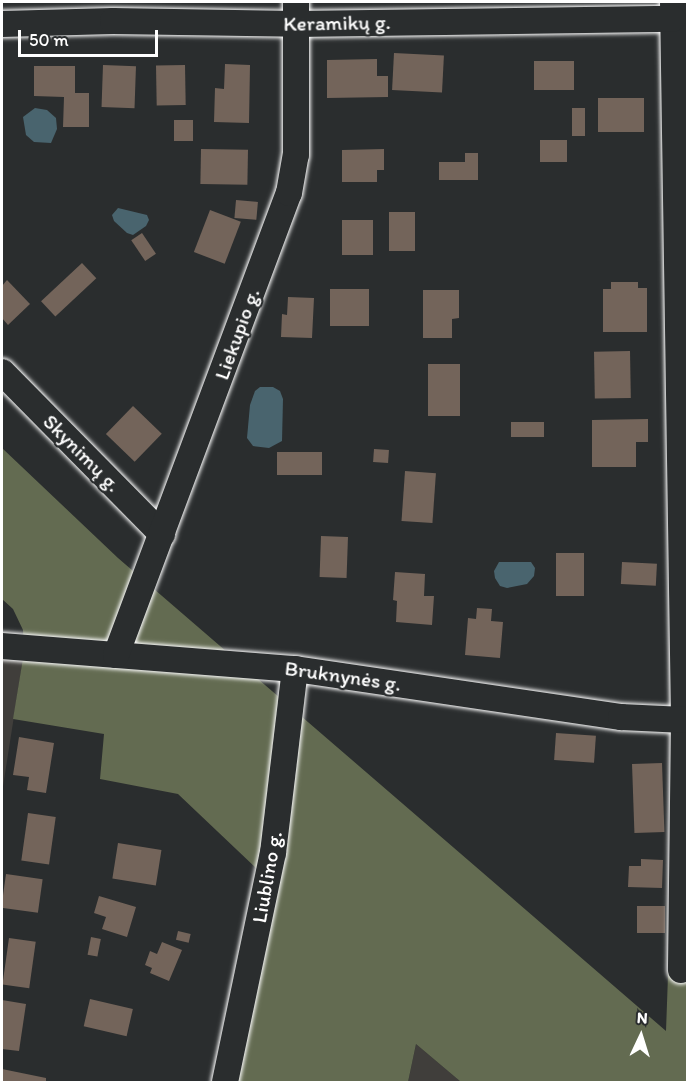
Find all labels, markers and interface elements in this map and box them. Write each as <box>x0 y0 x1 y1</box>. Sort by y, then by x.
street label: Keramikų g. <box>283 9 391 37</box>
scale bar <box>21 18 160 56</box>
text: 50 m <box>29 29 69 51</box>
street label: Liekupio g. <box>209 285 265 383</box>
street label: Skynimų g. <box>38 409 126 497</box>
street label: Bruknynės g. <box>283 655 403 697</box>
street label: Liublino g. <box>247 829 287 925</box>
north arrow <box>611 1006 671 1066</box>
text: N <box>636 1008 648 1027</box>

